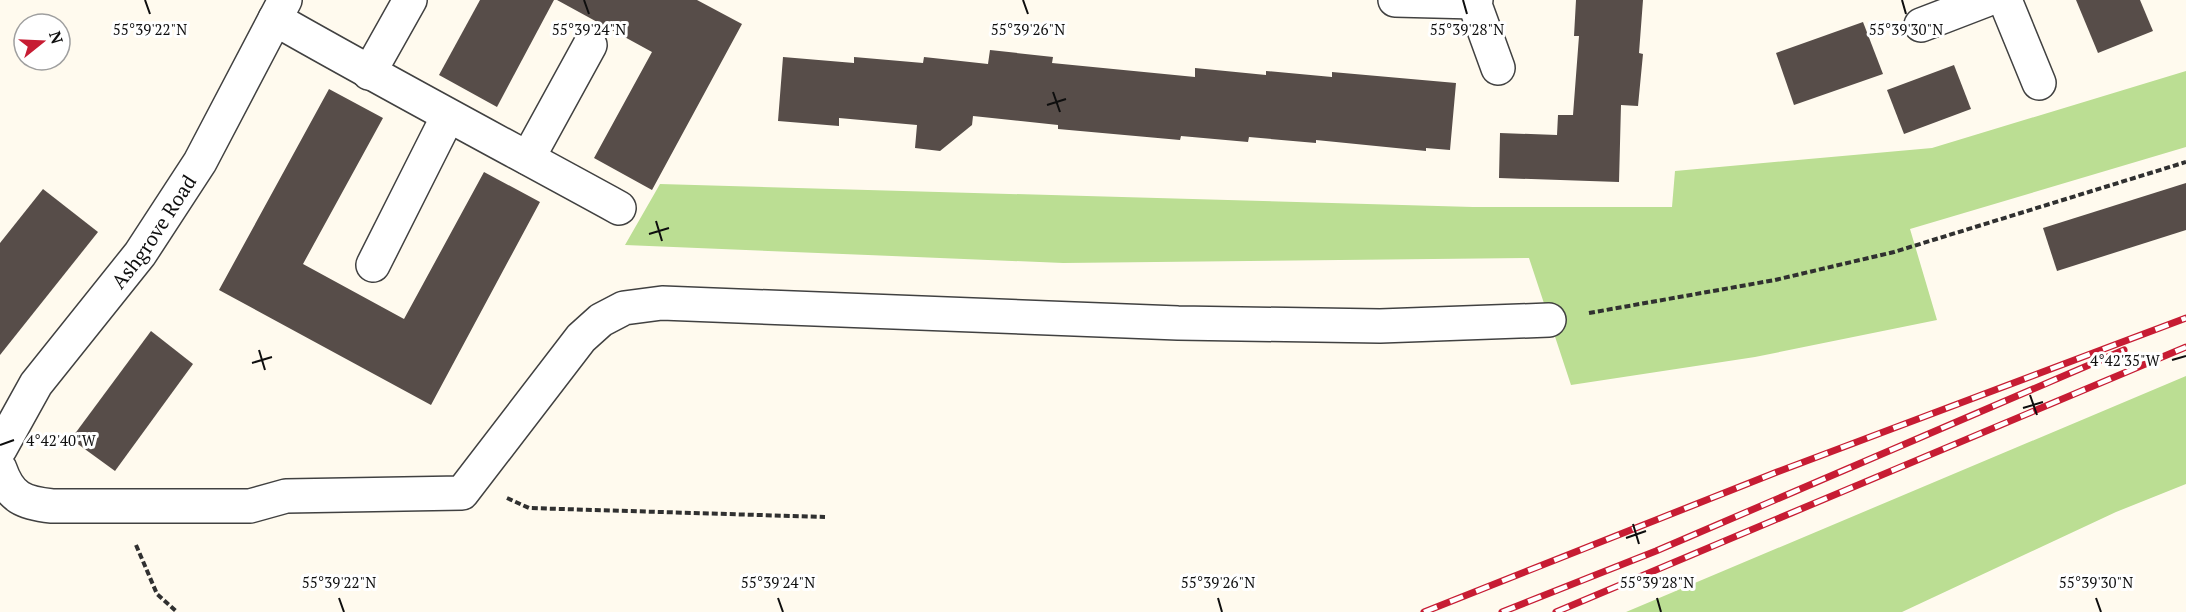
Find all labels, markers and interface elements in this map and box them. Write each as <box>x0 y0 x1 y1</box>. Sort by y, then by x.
north arrow <box>12 12 72 72</box>
text: 55°39'22"N <box>113 19 187 39</box>
text: 55°39'24"N <box>552 19 626 39</box>
text: 55°39'26"N <box>991 19 1065 39</box>
text: 55°39'28"N <box>1430 19 1504 39</box>
text: 55°39'30"N <box>1869 19 1943 39</box>
text: N <box>44 28 69 47</box>
street label: Ashgrove Road <box>104 169 202 294</box>
text: 4°42'35"W <box>2090 350 2161 370</box>
text: 4°42'40"W <box>26 430 97 450</box>
text: 55°39'22"N <box>302 572 376 592</box>
text: 55°39'24"N <box>741 572 815 592</box>
text: 55°39'26"N <box>1181 572 1255 592</box>
text: 55°39'28"N <box>1620 572 1694 592</box>
text: 55°39'30"N <box>2059 572 2133 592</box>

